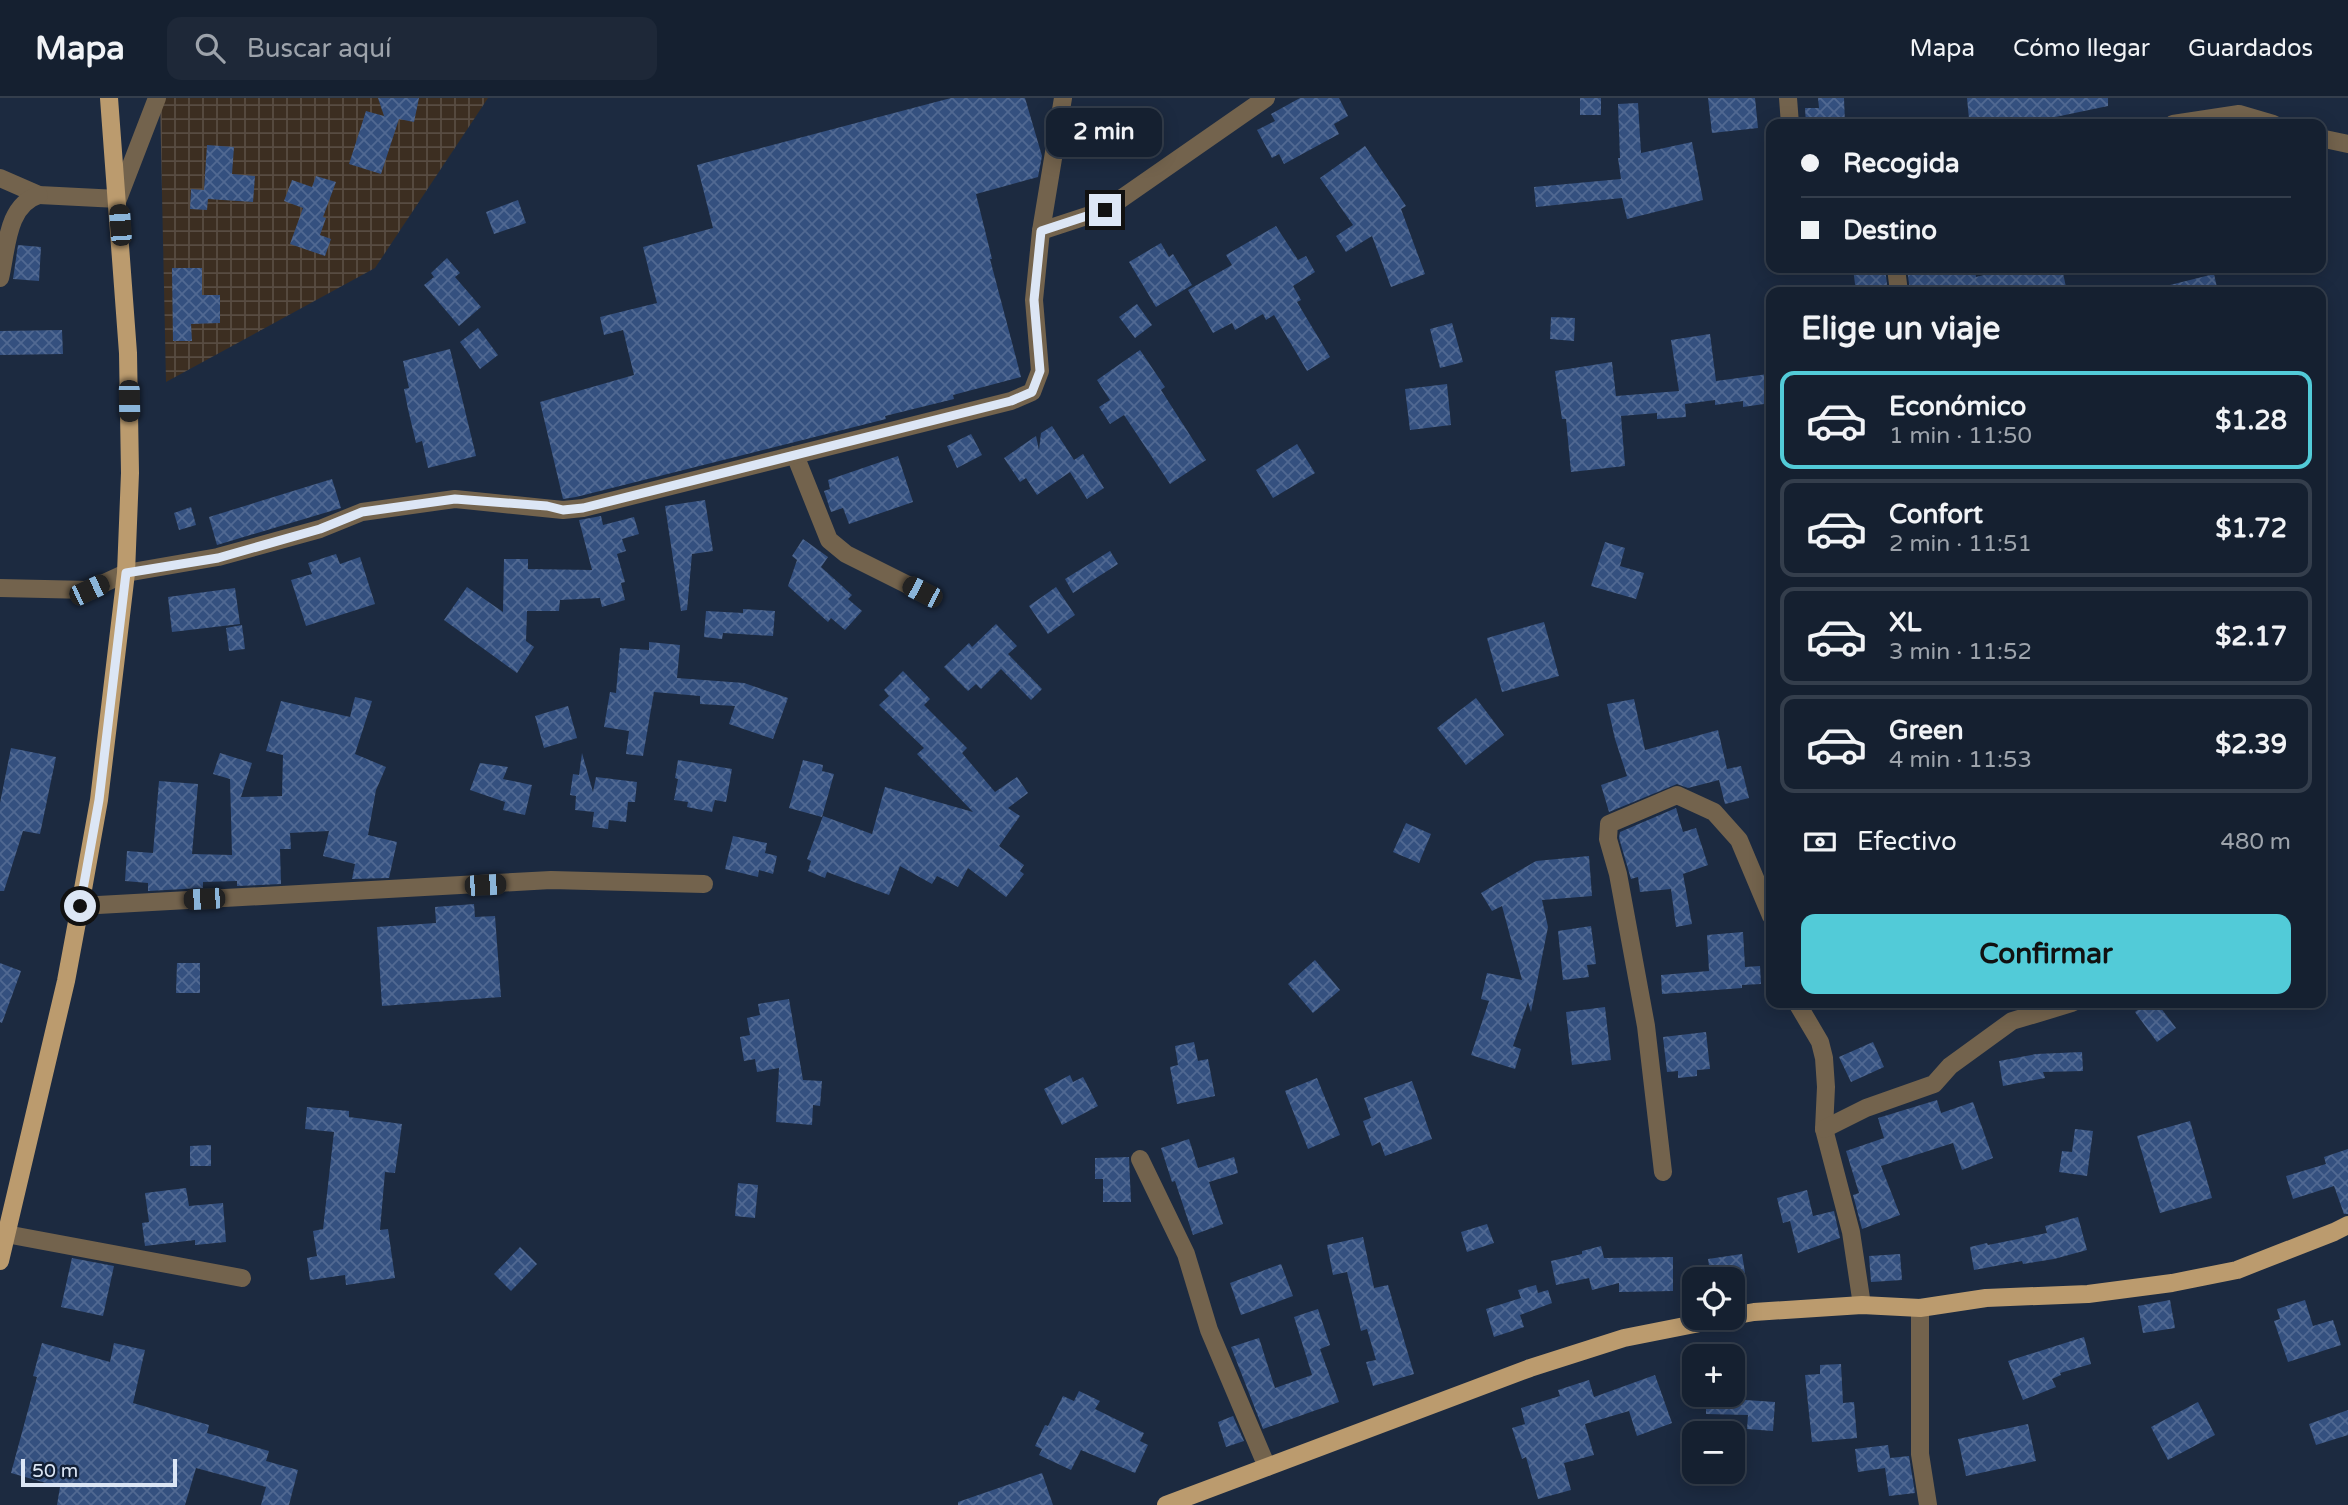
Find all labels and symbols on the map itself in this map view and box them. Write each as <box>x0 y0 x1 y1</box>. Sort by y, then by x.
callout: 2 min <box>1047 108 1163 158</box>
route end <box>1089 194 1121 226</box>
car <box>109 203 132 247</box>
car <box>119 380 140 422</box>
car <box>66 572 113 608</box>
car <box>899 573 946 611</box>
car <box>464 873 507 897</box>
car <box>183 887 226 911</box>
route start <box>64 890 96 922</box>
scale bar <box>21 1456 177 1488</box>

